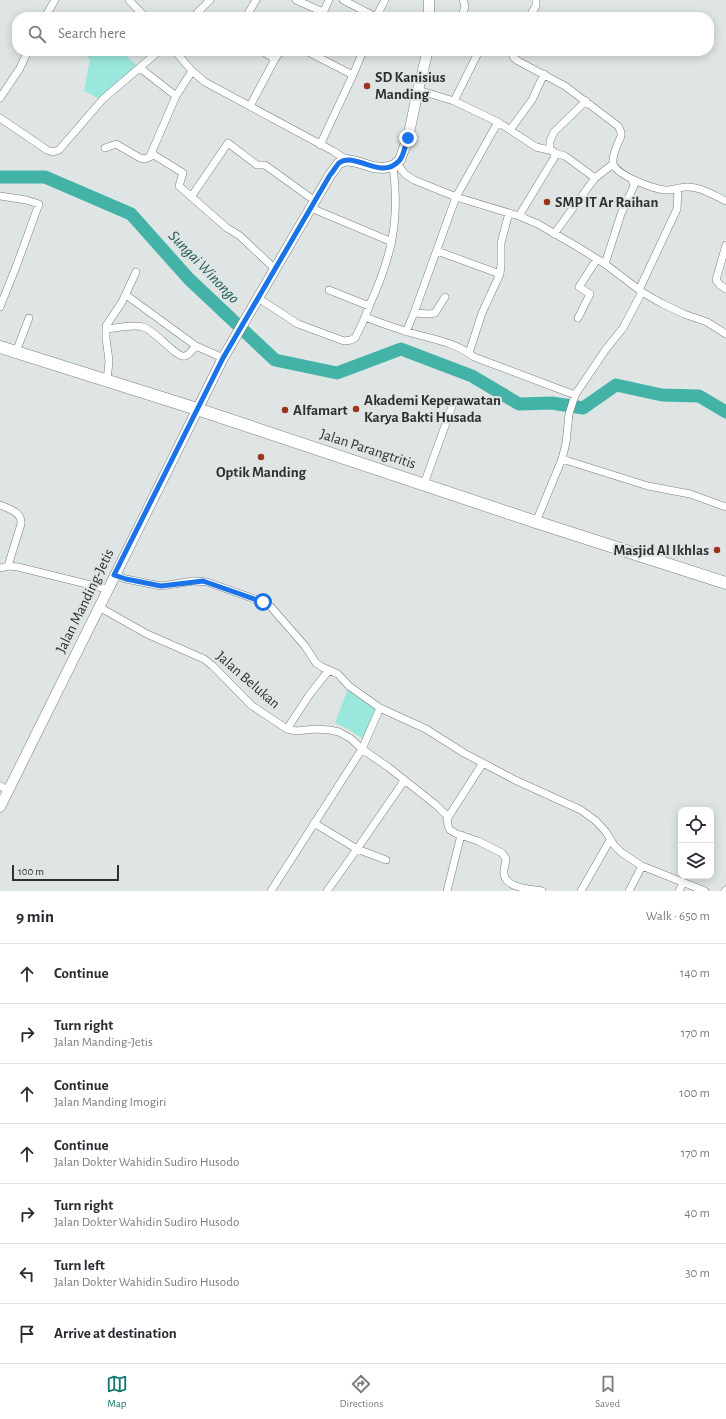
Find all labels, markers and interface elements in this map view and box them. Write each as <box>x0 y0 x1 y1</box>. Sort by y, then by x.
search box <box>12 12 714 56</box>
icon: search <box>26 23 48 45</box>
text: Search here <box>58 26 126 41</box>
place label: SD Kanisius Manding <box>375 70 446 102</box>
marker: SD Kanisius Manding <box>362 81 372 91</box>
route end <box>399 129 417 147</box>
place label: SMP IT Ar Raihan <box>555 195 658 210</box>
marker: SMP IT Ar Raihan <box>542 197 552 207</box>
water label: Sungai Winongo <box>165 227 243 307</box>
place label: Akademi Keperawatan Karya Bakti Husada <box>364 393 501 425</box>
place label: Alfamart <box>293 403 348 418</box>
marker: Akademi Keperawatan Karya Bakti Husada <box>351 404 361 414</box>
marker: Alfamart <box>280 405 290 415</box>
street label: Jalan Parangtritis <box>318 426 418 472</box>
marker: Optik Manding <box>256 452 266 462</box>
place label: Optik Manding <box>216 465 307 480</box>
place label: Masjid Al Ikhlas <box>614 543 709 558</box>
marker: Masjid Al Ikhlas <box>712 545 722 555</box>
street label: Jalan Manding-Jetis <box>53 546 117 656</box>
route start <box>254 593 272 611</box>
street label: Jalan Belukan <box>213 648 283 712</box>
map controls <box>678 807 714 879</box>
button: locate <box>678 807 714 843</box>
button: layers <box>678 843 714 879</box>
scale bar <box>12 863 119 882</box>
text: 100 m <box>18 866 44 877</box>
text: 9 min <box>16 908 54 925</box>
text: Walk · 650 m <box>646 910 710 923</box>
icon: ahead <box>16 963 38 985</box>
text: Continue <box>54 966 109 981</box>
text: 140 m <box>680 967 710 980</box>
text: Turn right <box>54 1018 113 1033</box>
icon: right <box>16 1023 38 1045</box>
text: 170 m <box>681 1027 710 1040</box>
text: Jalan Manding-Jetis <box>54 1036 153 1049</box>
text: Continue <box>54 1078 109 1093</box>
icon: ahead <box>16 1083 38 1105</box>
text: 100 m <box>679 1087 710 1100</box>
text: Jalan Manding Imogiri <box>54 1096 166 1109</box>
text: Continue <box>54 1138 109 1153</box>
icon: ahead <box>16 1143 38 1165</box>
text: 170 m <box>681 1147 710 1160</box>
text: Jalan Dokter Wahidin Sudiro Husodo <box>54 1156 239 1169</box>
text: Turn right <box>54 1198 113 1213</box>
icon: right <box>16 1203 38 1225</box>
text: 40 m <box>684 1207 710 1220</box>
text: Jalan Dokter Wahidin Sudiro Husodo <box>54 1216 239 1229</box>
text: Turn left <box>54 1258 105 1273</box>
icon: left <box>16 1263 38 1285</box>
text: 30 m <box>685 1267 710 1280</box>
text: Jalan Dokter Wahidin Sudiro Husodo <box>54 1276 239 1289</box>
icon: arrive <box>16 1323 38 1345</box>
text: Arrive at destination <box>54 1326 177 1341</box>
tab: Map <box>106 1373 128 1410</box>
tab: Directions <box>339 1373 383 1410</box>
tab: Saved <box>595 1373 620 1410</box>

